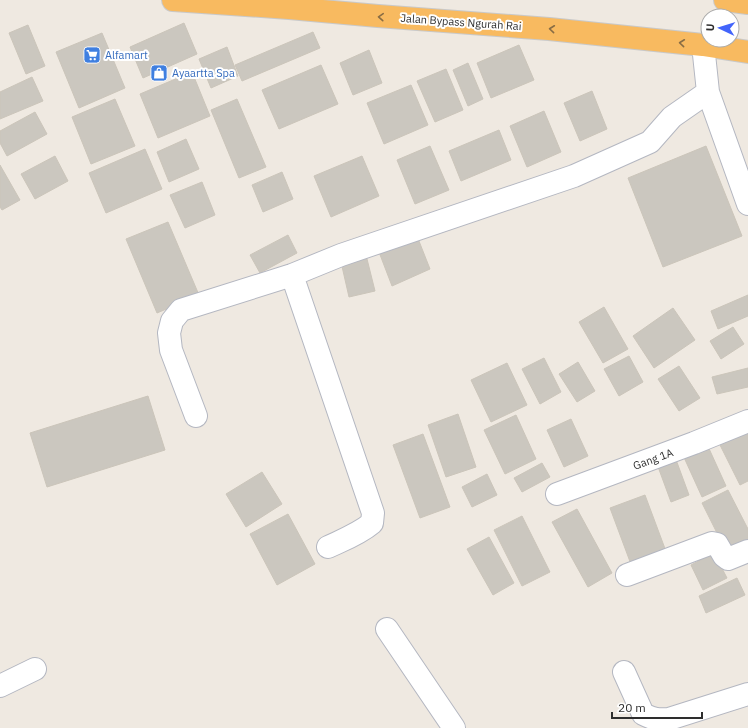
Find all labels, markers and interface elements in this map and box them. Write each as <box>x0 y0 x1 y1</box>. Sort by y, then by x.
north arrow <box>700 8 740 48</box>
street label: Jalan Bypass Ngurah Rai <box>400 11 522 33</box>
one-way arrow <box>378 12 384 21</box>
text: U <box>703 23 717 32</box>
one-way arrow <box>549 25 555 34</box>
one-way arrow <box>679 39 685 48</box>
supermarket icon: Alfamart <box>82 45 102 65</box>
place label: Alfamart <box>105 48 148 62</box>
shop icon: Ayaartta Spa <box>149 63 169 83</box>
place label: Ayaartta Spa <box>172 66 235 80</box>
street label: Gang 1A <box>631 445 675 473</box>
scale bar <box>612 694 702 720</box>
text: 20 m <box>618 700 646 715</box>

